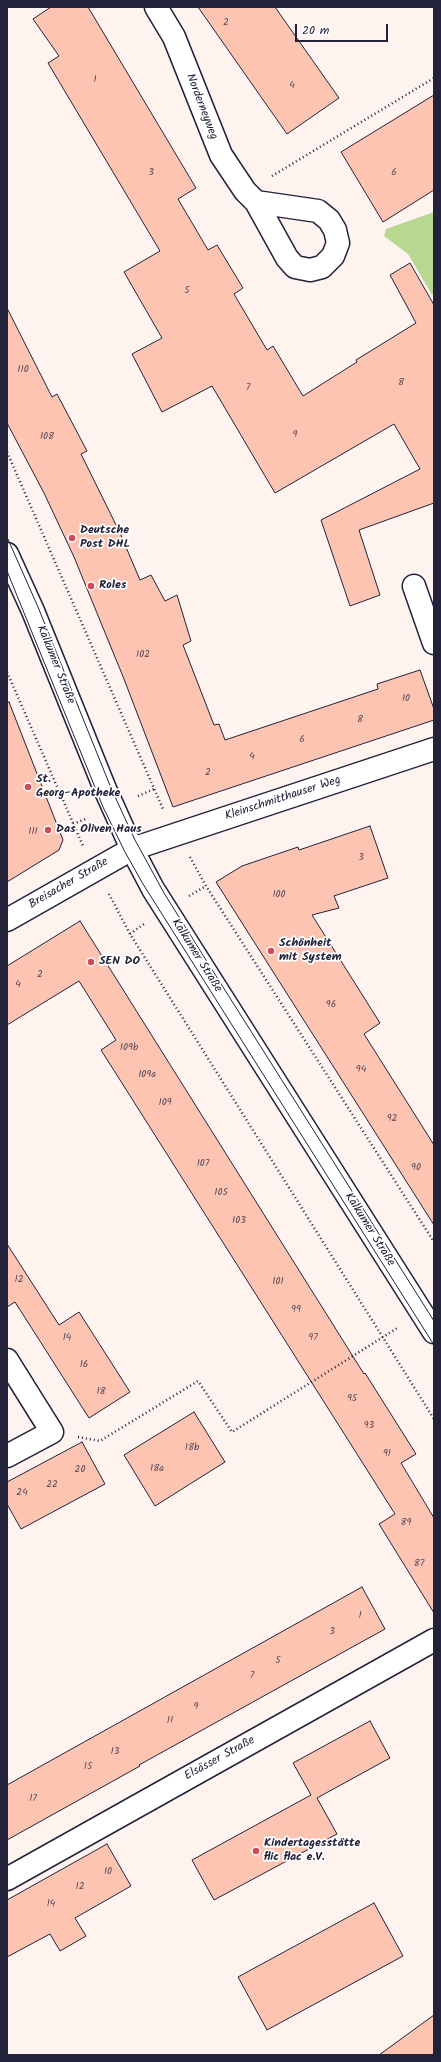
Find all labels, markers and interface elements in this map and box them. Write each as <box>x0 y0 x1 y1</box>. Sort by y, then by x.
scale bar <box>297 16 390 42</box>
house number: 2 <box>223 17 229 29</box>
text: 20 m <box>302 21 329 40</box>
street label: Norderneyweg <box>182 72 220 142</box>
house number: 1 <box>93 74 97 86</box>
house number: 4 <box>289 80 295 92</box>
house number: 3 <box>148 167 154 179</box>
house number: 6 <box>391 167 397 179</box>
house number: 5 <box>184 285 190 297</box>
house number: 110 <box>17 364 29 376</box>
house number: 8 <box>398 377 404 389</box>
house number: 7 <box>246 382 250 394</box>
house number: 9 <box>293 429 297 441</box>
house number: 108 <box>40 431 54 443</box>
place label: Deutsche Post DHL <box>80 524 130 552</box>
marker: Deutsche Post DHL <box>67 533 77 543</box>
place label: Roles <box>99 579 126 593</box>
marker: Roles <box>86 581 96 591</box>
street label: Kalkumer Straße <box>33 623 77 707</box>
house number: 102 <box>136 649 150 661</box>
house number: 10 <box>402 693 410 705</box>
house number: 8 <box>357 714 363 726</box>
house number: 6 <box>299 734 305 746</box>
house number: 4 <box>249 751 255 763</box>
house number: 2 <box>205 767 211 779</box>
place label: St. Georg-Apotheke <box>36 773 120 801</box>
street label: Kleinschmitthauser Weg <box>223 773 343 825</box>
marker: St. Georg-Apotheke <box>23 782 33 792</box>
place label: Das Oliven Haus <box>56 823 142 837</box>
marker: Das Oliven Haus <box>43 825 53 835</box>
house number: 111 <box>28 826 38 838</box>
house number: 3 <box>358 852 364 864</box>
street label: Breisacher Straße <box>27 855 111 913</box>
house number: 100 <box>272 889 286 901</box>
street label: Kalkumer Straße <box>168 917 224 995</box>
place label: Schönheit mit System <box>279 937 342 965</box>
marker: Schönheit mit System <box>266 946 276 956</box>
place label: SEN DO <box>99 955 140 969</box>
marker: SEN DO <box>86 957 96 967</box>
house number: 2 <box>37 969 43 981</box>
house number: 4 <box>15 979 21 991</box>
house number: 96 <box>326 999 336 1011</box>
house number: 109b <box>120 1042 138 1054</box>
house number: 94 <box>356 1064 366 1076</box>
house number: 109a <box>138 1069 156 1081</box>
house number: 109 <box>158 1097 172 1109</box>
house number: 92 <box>387 1113 397 1125</box>
house number: 107 <box>197 1158 209 1170</box>
house number: 90 <box>411 1162 421 1174</box>
house number: 105 <box>214 1187 228 1199</box>
street label: Kalkumer Straße <box>341 1191 397 1269</box>
house number: 103 <box>232 1215 246 1227</box>
house number: 12 <box>15 1274 23 1286</box>
house number: 101 <box>272 1276 284 1288</box>
house number: 99 <box>291 1304 301 1316</box>
house number: 14 <box>63 1332 71 1344</box>
house number: 97 <box>308 1332 318 1344</box>
house number: 16 <box>80 1359 88 1371</box>
house number: 18 <box>96 1386 106 1398</box>
house number: 95 <box>347 1393 357 1405</box>
house number: 93 <box>364 1420 374 1432</box>
house number: 18b <box>185 1442 199 1454</box>
house number: 91 <box>383 1448 391 1460</box>
house number: 18a <box>150 1463 164 1475</box>
house number: 20 <box>75 1464 85 1476</box>
house number: 22 <box>46 1479 58 1491</box>
house number: 24 <box>16 1487 28 1499</box>
house number: 89 <box>401 1517 411 1529</box>
house number: 87 <box>414 1558 424 1570</box>
house number: 1 <box>358 1610 362 1622</box>
house number: 3 <box>329 1626 335 1638</box>
house number: 5 <box>275 1655 281 1667</box>
house number: 7 <box>250 1670 254 1682</box>
house number: 9 <box>194 1701 198 1713</box>
house number: 11 <box>167 1715 173 1727</box>
street label: Elsässer Straße <box>182 1734 258 1784</box>
house number: 13 <box>111 1746 119 1758</box>
house number: 15 <box>84 1761 92 1773</box>
house number: 17 <box>29 1793 37 1805</box>
place label: Kindertagesstätte flic flac e.V. <box>264 1837 360 1865</box>
marker: Kindertagesstätte flic flac e.V. <box>251 1846 261 1856</box>
house number: 10 <box>104 1866 112 1878</box>
house number: 12 <box>76 1881 84 1893</box>
house number: 14 <box>47 1898 55 1910</box>

